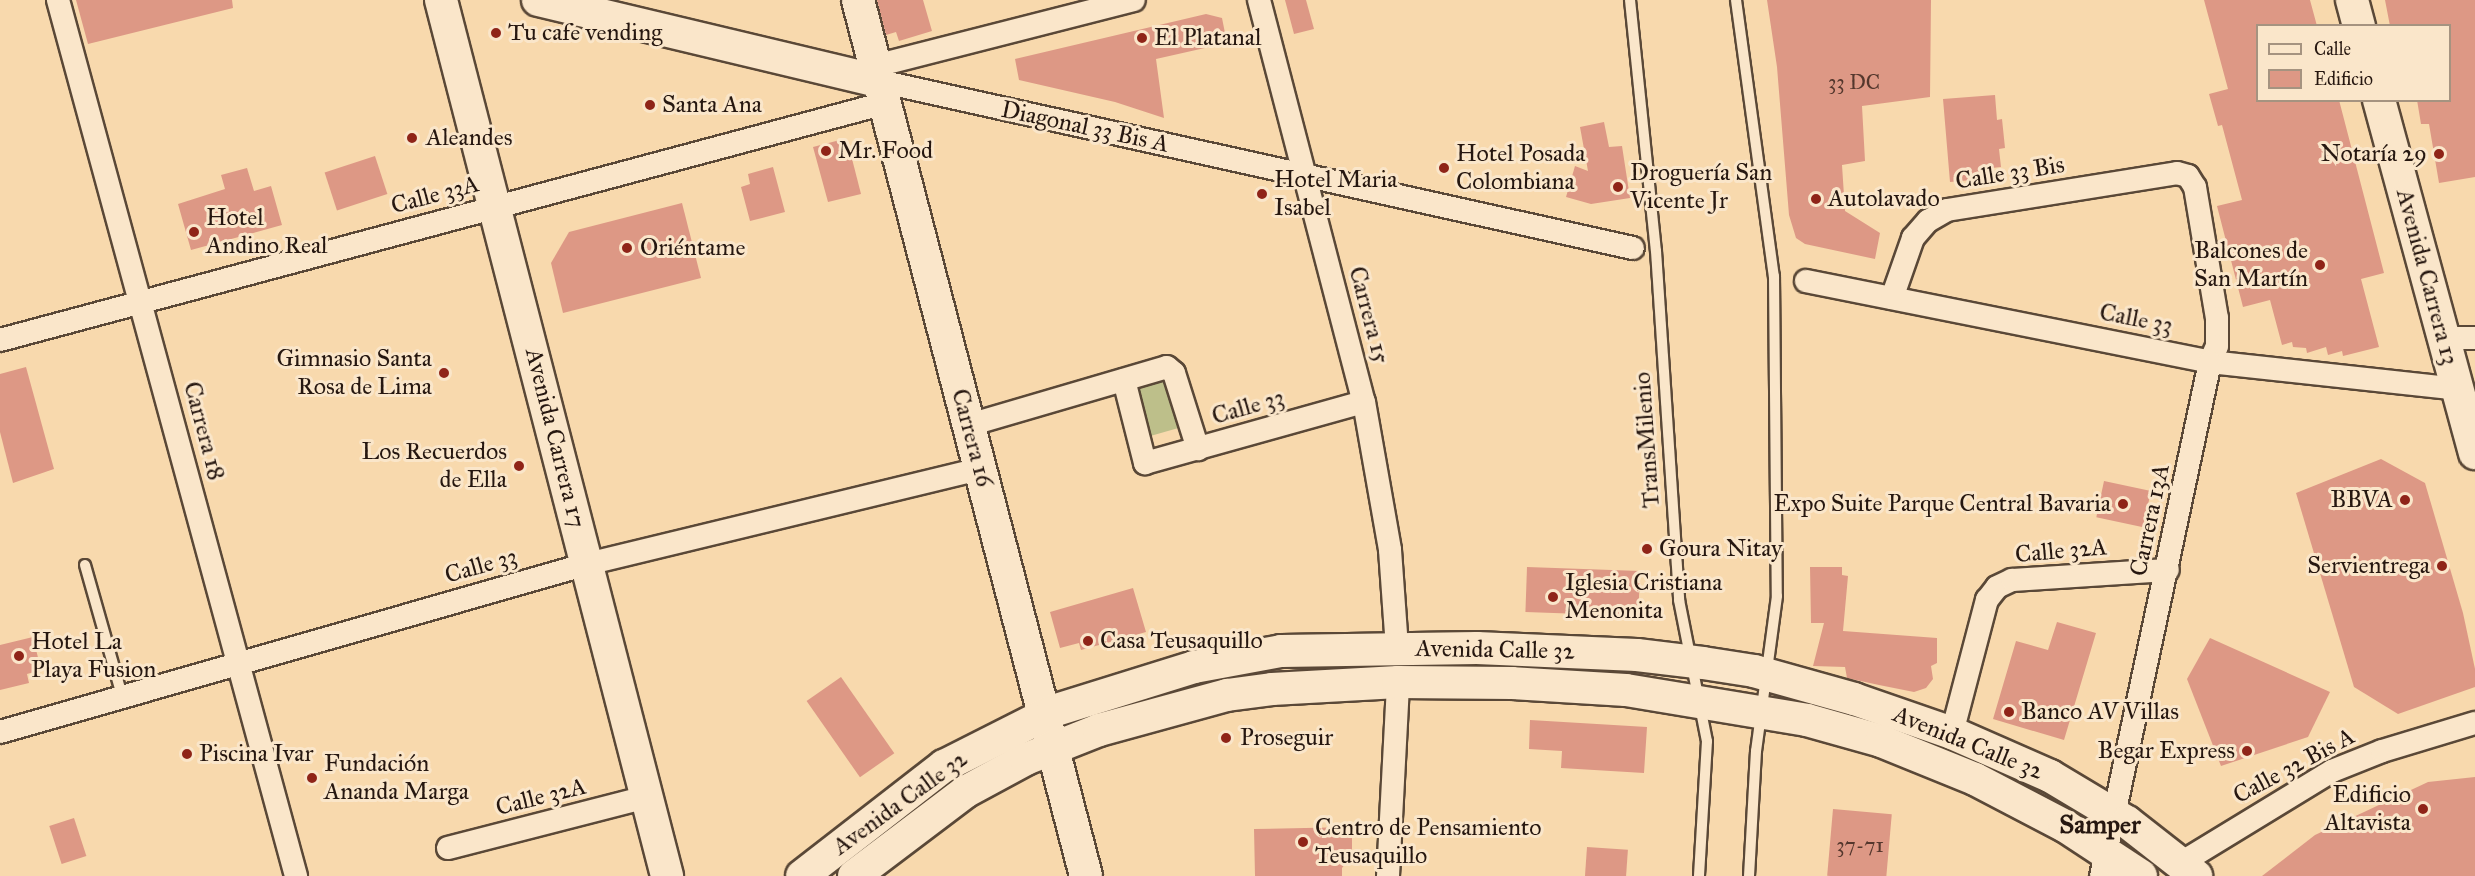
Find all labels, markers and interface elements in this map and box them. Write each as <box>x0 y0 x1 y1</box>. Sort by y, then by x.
place label: Tu cafe vending <box>508 19 662 47</box>
place label: El Platanal <box>1154 24 1261 52</box>
legend <box>2256 24 2451 102</box>
marker: Tu cafe vending <box>489 26 503 40</box>
marker: El Platanal <box>1135 31 1149 45</box>
text: Calle <box>2314 38 2351 60</box>
text: Edificio <box>2314 68 2373 90</box>
house number: 33 DC <box>1828 69 1880 95</box>
place label: Santa Ana <box>662 91 762 119</box>
street label: Diagonal 33 Bis A <box>999 95 1171 159</box>
marker: Santa Ana <box>643 98 657 112</box>
place label: Aleandes <box>426 124 512 152</box>
marker: Aleandes <box>403 129 421 147</box>
place label: Mr. Food <box>838 137 933 165</box>
place label: Hotel Posada Colombiana <box>1456 140 1585 196</box>
place label: Notaría 29 <box>2321 140 2427 168</box>
marker: Mr. Food <box>819 144 833 158</box>
marker: Notaría 29 <box>2432 147 2446 161</box>
street label: Calle 33 Bis <box>1953 150 2067 196</box>
place label: Droguería San Vicente Jr <box>1630 159 1772 215</box>
marker: Hotel Posada Colombiana <box>1437 161 1451 175</box>
place label: Hotel Maria Isabel <box>1274 166 1398 222</box>
street label: Calle 33A <box>388 169 482 221</box>
marker: Droguería San Vicente Jr <box>1611 180 1625 194</box>
place label: Autolavado <box>1828 185 1940 213</box>
street label: Avenida Carrera 13 <box>2390 186 2464 368</box>
marker: Hotel Maria Isabel <box>1255 187 1269 201</box>
marker: Autolavado <box>1809 192 1823 206</box>
place label: Hotel Andino Real <box>206 204 328 260</box>
marker: Hotel Andino Real <box>187 225 201 239</box>
place label: Oriéntame <box>640 234 745 262</box>
place label: Balcones de San Martín <box>2194 237 2308 293</box>
marker: Oriéntame <box>618 239 636 257</box>
marker: Balcones de San Martín <box>2313 258 2327 272</box>
street label: Carrera 15 <box>1342 263 1396 367</box>
street label: Calle 33 <box>2097 298 2175 340</box>
place label: Gimnasio Santa Rosa de Lima <box>276 345 432 401</box>
street label: Avenida Carrera 17 <box>519 345 591 531</box>
marker: Gimnasio Santa Rosa de Lima <box>437 366 451 380</box>
street label: TransMilenio <box>1628 371 1666 509</box>
street label: Carrera 18 <box>177 379 231 483</box>
street label: Calle 33 <box>1209 383 1287 431</box>
street label: Carrera 16 <box>945 386 999 490</box>
place label: Los Recuerdos de Ella <box>361 438 507 494</box>
marker: Los Recuerdos de Ella <box>512 459 526 473</box>
street label: Carrera 13A <box>2124 461 2176 579</box>
place label: BBVA <box>2331 486 2393 514</box>
place label: Expo Suite Parque Central Bavaria <box>1774 490 2111 518</box>
marker: BBVA <box>2398 493 2412 507</box>
marker: Expo Suite Parque Central Bavaria <box>2116 497 2130 511</box>
street label: Calle 32A <box>2014 533 2108 569</box>
place label: Goura Nitay <box>1659 535 1782 563</box>
street label: Calle 33 <box>442 542 520 590</box>
marker: Goura Nitay <box>1640 542 1654 556</box>
place label: Servientrega <box>2307 552 2430 580</box>
marker: Servientrega <box>2435 559 2449 573</box>
place label: Iglesia Cristiana Menonita <box>1565 569 1722 625</box>
marker: Iglesia Cristiana Menonita <box>1546 590 1560 604</box>
place label: Casa Teusaquillo <box>1100 627 1263 655</box>
place label: Hotel La Playa Fusion <box>31 628 156 684</box>
marker: Casa Teusaquillo <box>1081 634 1095 648</box>
street label: Avenida Calle 32 <box>1415 634 1575 666</box>
marker: Hotel La Playa Fusion <box>12 649 26 663</box>
place label: Banco AV Villas <box>2021 698 2179 726</box>
street label: Avenida Calle 32 <box>1889 700 2047 786</box>
marker: Banco AV Villas <box>2002 705 2016 719</box>
street label: Calle 32 Bis A <box>2228 722 2360 810</box>
place label: Proseguir <box>1240 724 1333 752</box>
marker: Proseguir <box>1217 729 1235 747</box>
place label: Begar Express <box>2098 737 2235 765</box>
place label: Piscina Ivar <box>199 740 313 768</box>
marker: Begar Express <box>2240 744 2254 758</box>
street label: Avenida Calle 32 <box>827 745 973 861</box>
marker: Piscina Ivar <box>180 747 194 761</box>
place label: Fundación Ananda Marga <box>324 750 469 806</box>
marker: Fundación Ananda Marga <box>305 771 319 785</box>
street label: Calle 32A <box>493 772 589 822</box>
place label: Edificio Altavista <box>2324 781 2411 837</box>
marker: Edificio Altavista <box>2416 802 2430 816</box>
district label: Samper <box>2059 809 2141 841</box>
place label: Centro de Pensamiento Teusaquillo <box>1315 814 1542 870</box>
house number: 37-71 <box>1836 832 1884 858</box>
marker: Centro de Pensamiento Teusaquillo <box>1296 835 1310 849</box>

